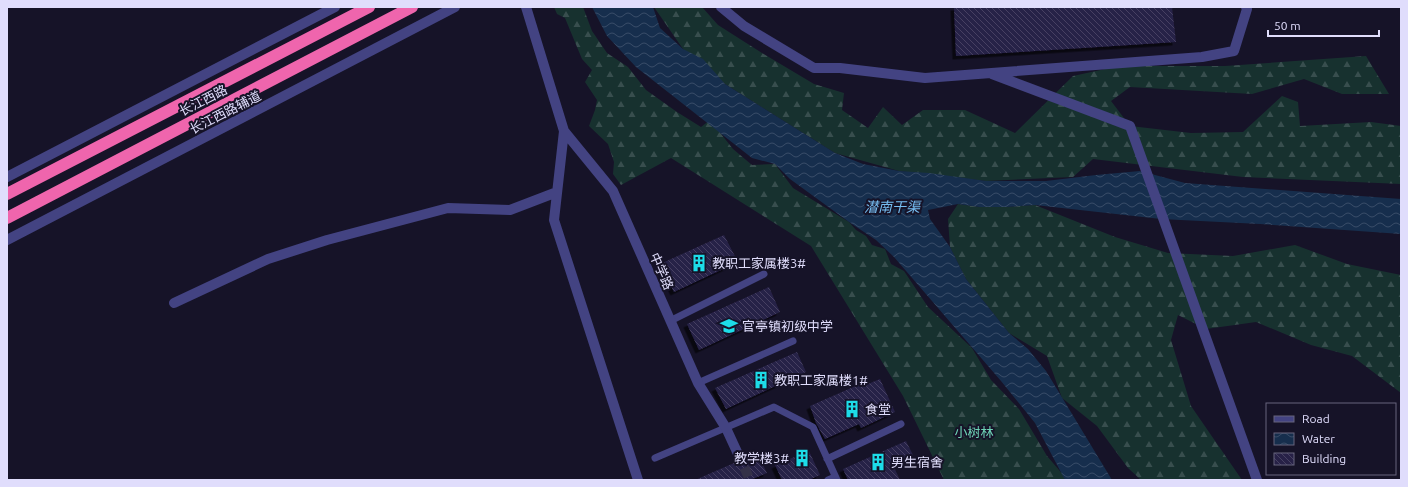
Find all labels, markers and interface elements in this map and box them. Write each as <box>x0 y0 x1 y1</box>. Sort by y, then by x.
scale bar <box>1268 12 1379 38</box>
text: 50 m <box>1274 19 1301 32</box>
street label: 长江西路 <box>177 82 229 118</box>
street label: 长江西路辅道 <box>187 88 263 136</box>
water label: 潜南干渠 <box>864 199 922 215</box>
street label: 中学路 <box>648 250 676 292</box>
building icon: 教职工家属楼3# <box>689 253 709 273</box>
place label: 教职工家属楼3# <box>712 256 806 270</box>
school or university icon: 官亭镇初级中学 <box>719 316 739 336</box>
place label: 官亭镇初级中学 <box>742 319 833 333</box>
building icon: 教职工家属楼1# <box>751 370 771 390</box>
place label: 教职工家属楼1# <box>774 373 868 387</box>
building icon: 食堂 <box>842 399 862 419</box>
place label: 食堂 <box>865 402 891 416</box>
legend <box>1266 403 1396 475</box>
text: Road <box>1302 412 1330 425</box>
park label: 小树林 <box>954 425 994 439</box>
text: Water <box>1302 432 1335 445</box>
building icon: 教学楼3# <box>792 448 812 468</box>
place label: 教学楼3# <box>734 451 789 465</box>
building icon: 男生宿舍 <box>868 452 888 472</box>
text: Building <box>1302 452 1346 465</box>
place label: 男生宿舍 <box>891 455 943 469</box>

